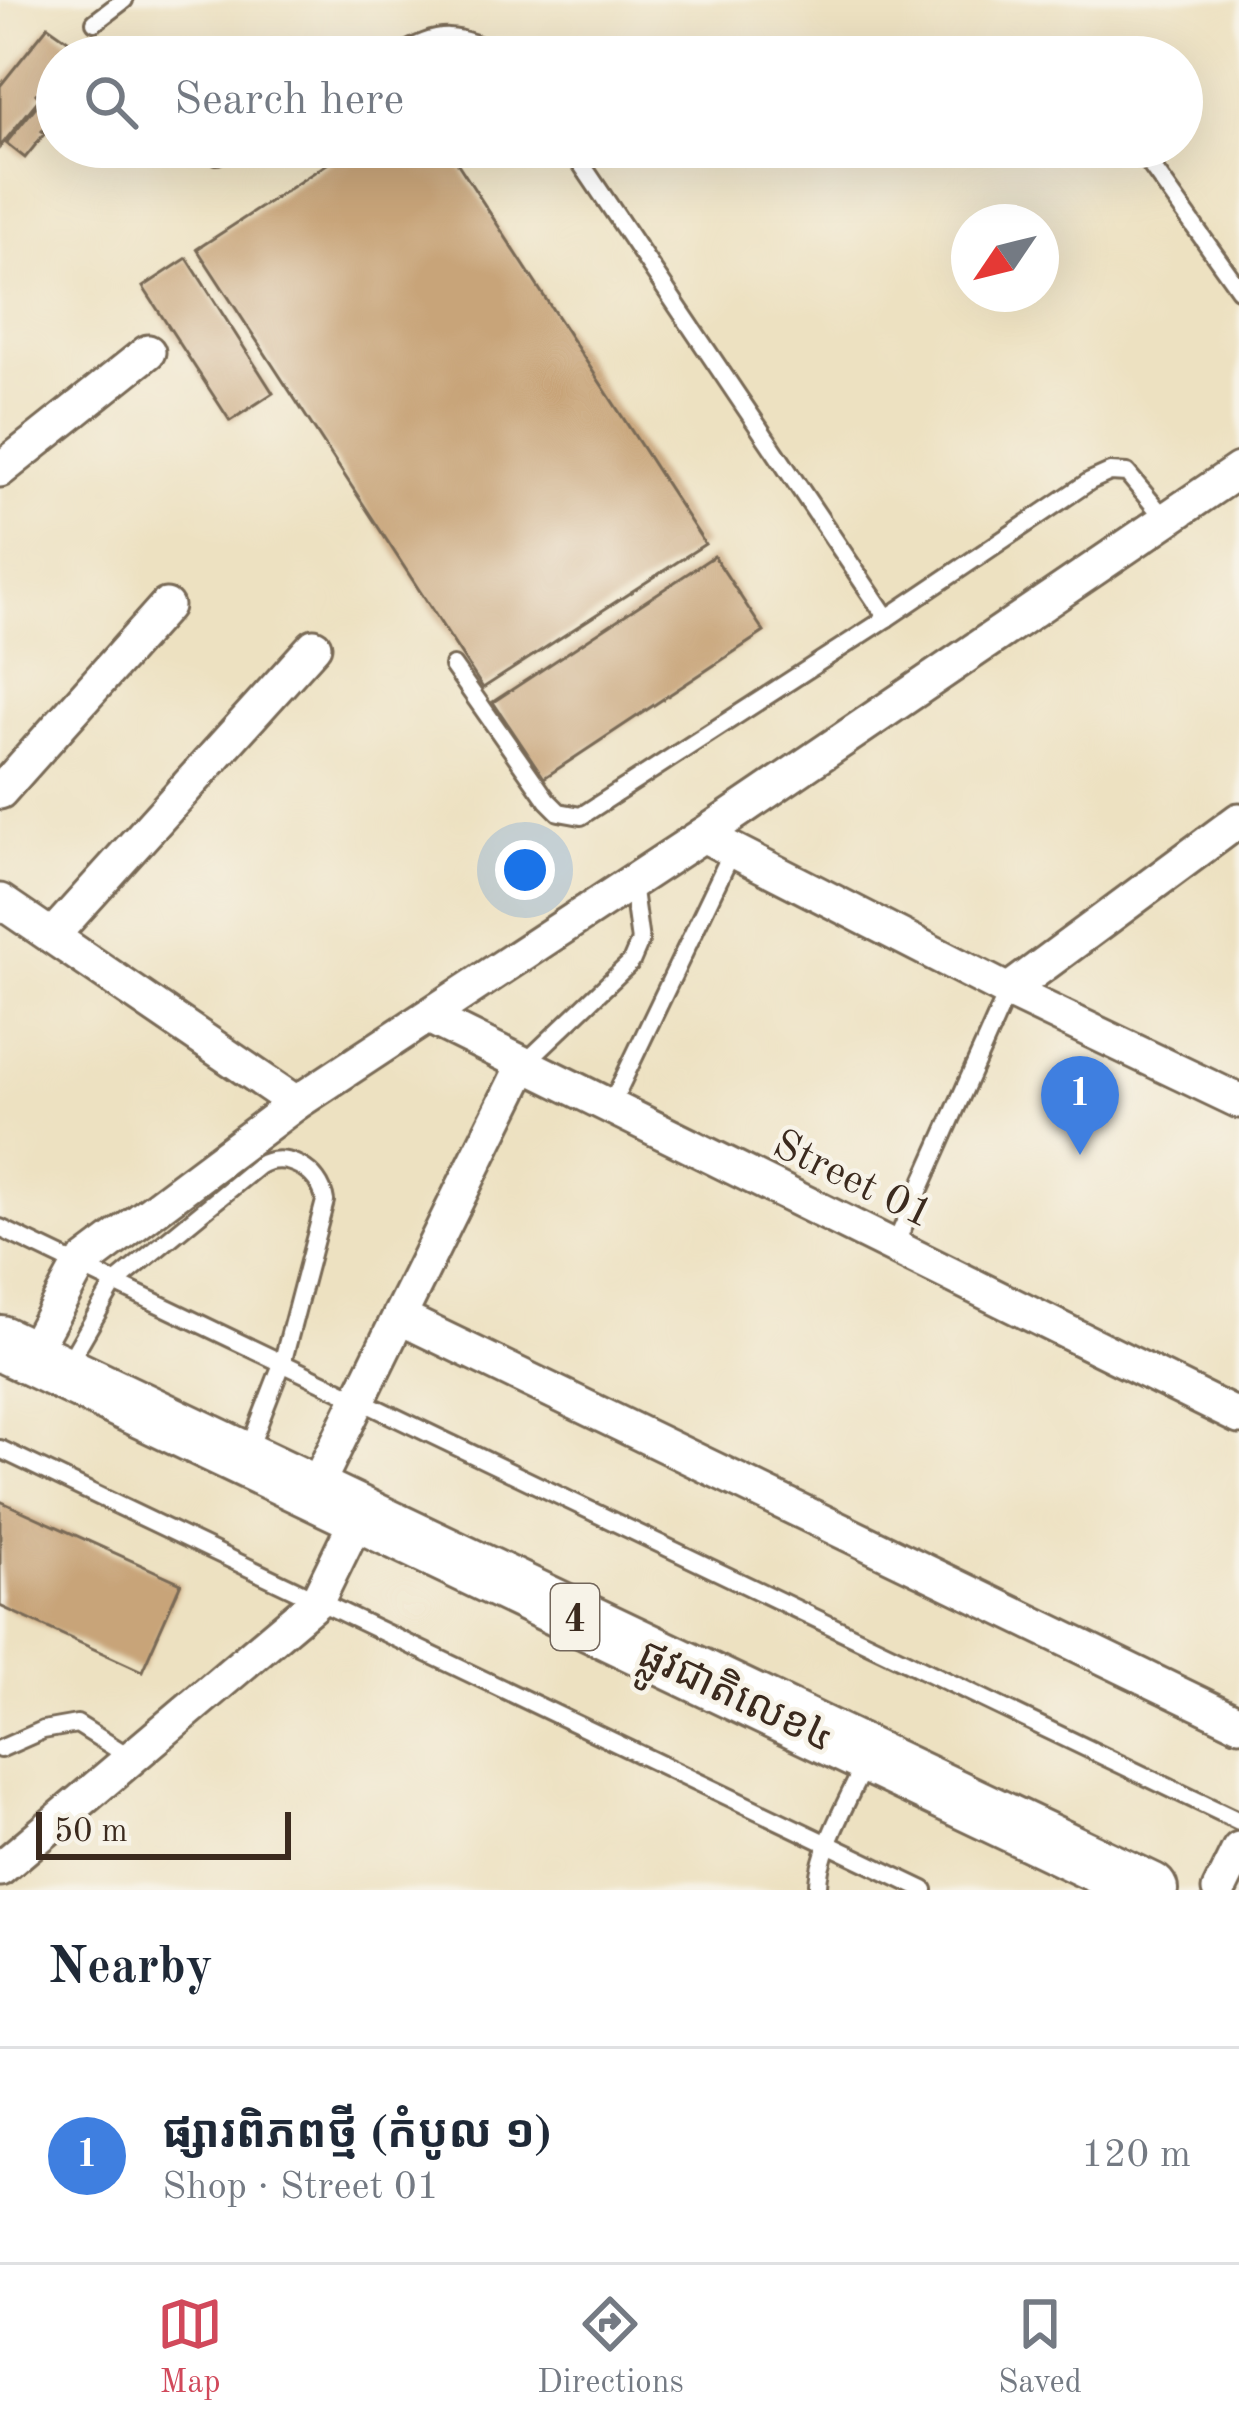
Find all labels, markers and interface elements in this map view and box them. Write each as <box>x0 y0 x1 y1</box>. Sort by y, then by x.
search box <box>36 36 1203 168</box>
icon: search <box>78 69 144 135</box>
text: Search here <box>174 79 404 124</box>
north arrow <box>951 204 1059 312</box>
your location <box>495 840 555 900</box>
pin: 1 <box>1041 1056 1119 1155</box>
street label: Street 01 <box>766 1124 939 1237</box>
road number: 4 <box>551 1584 599 1650</box>
street label: ផ្លូវជាតិលេខ៤ <box>626 1631 841 1772</box>
scale bar <box>36 1806 291 1859</box>
text: 50 m <box>54 1816 128 1849</box>
text: Nearby <box>48 1943 213 1994</box>
text: ផ្សារពិភពថ្មី (កំបូល ១) <box>162 2113 552 2158</box>
text: 1 <box>76 2136 98 2175</box>
text: 120 m <box>1081 2136 1191 2175</box>
text: Shop · Street 01 <box>162 2168 439 2207</box>
tab: Map <box>157 2291 223 2404</box>
tab: Directions <box>537 2291 684 2404</box>
tab: Saved <box>998 2291 1082 2404</box>

